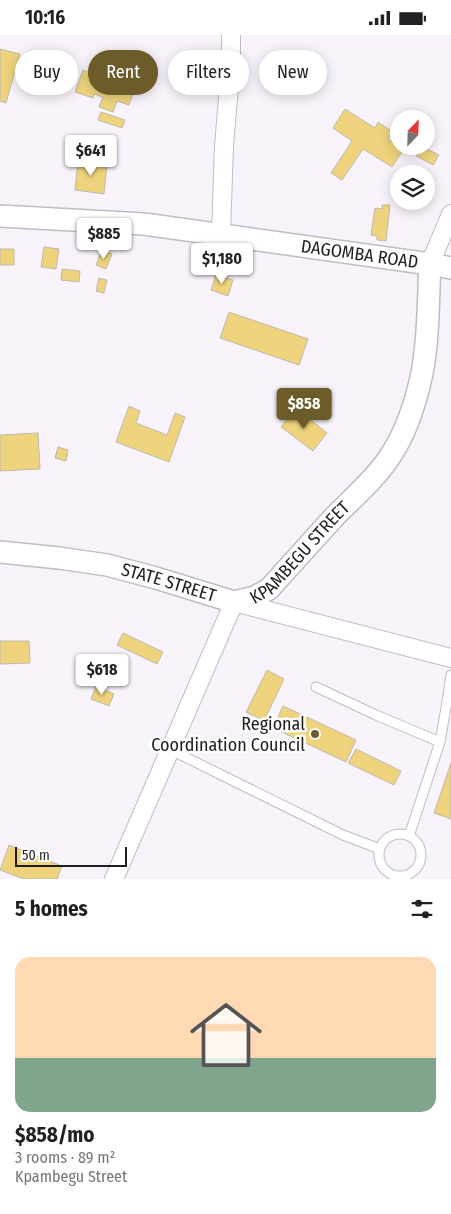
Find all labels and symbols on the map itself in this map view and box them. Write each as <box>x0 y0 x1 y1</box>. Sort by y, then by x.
north arrow <box>390 110 435 155</box>
pin: $641 <box>61 135 121 177</box>
pin: $885 <box>74 217 134 260</box>
street label: DAGOMBA ROAD <box>300 235 420 273</box>
pin: $1,180 <box>181 243 263 285</box>
pin: $858 <box>274 387 334 430</box>
street label: KPAMBEGU STREET <box>246 496 355 609</box>
street label: STATE STREET <box>119 558 219 607</box>
pin: $618 <box>72 653 132 696</box>
place label: Regional Coordination Council <box>151 713 305 756</box>
marker: Regional Coordination Council <box>309 728 321 740</box>
scale bar <box>15 844 128 867</box>

